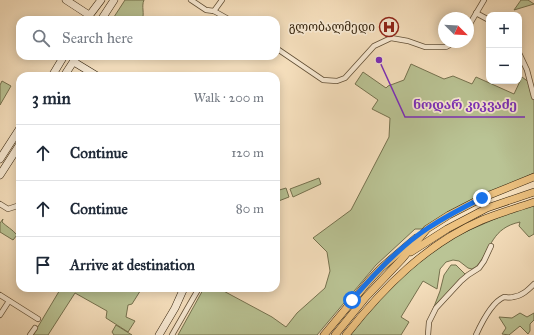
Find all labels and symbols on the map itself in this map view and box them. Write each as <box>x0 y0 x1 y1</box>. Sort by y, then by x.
north arrow <box>438 12 474 48</box>
hospital icon: გლობალმედი <box>378 16 400 38</box>
place label: გლობალმედი <box>289 20 375 34</box>
callout: ნოდარ კიკვაძე <box>405 92 525 117</box>
text: ნოდარ კიკვაძე <box>413 97 517 113</box>
route end <box>473 189 491 207</box>
route start <box>343 291 361 309</box>

